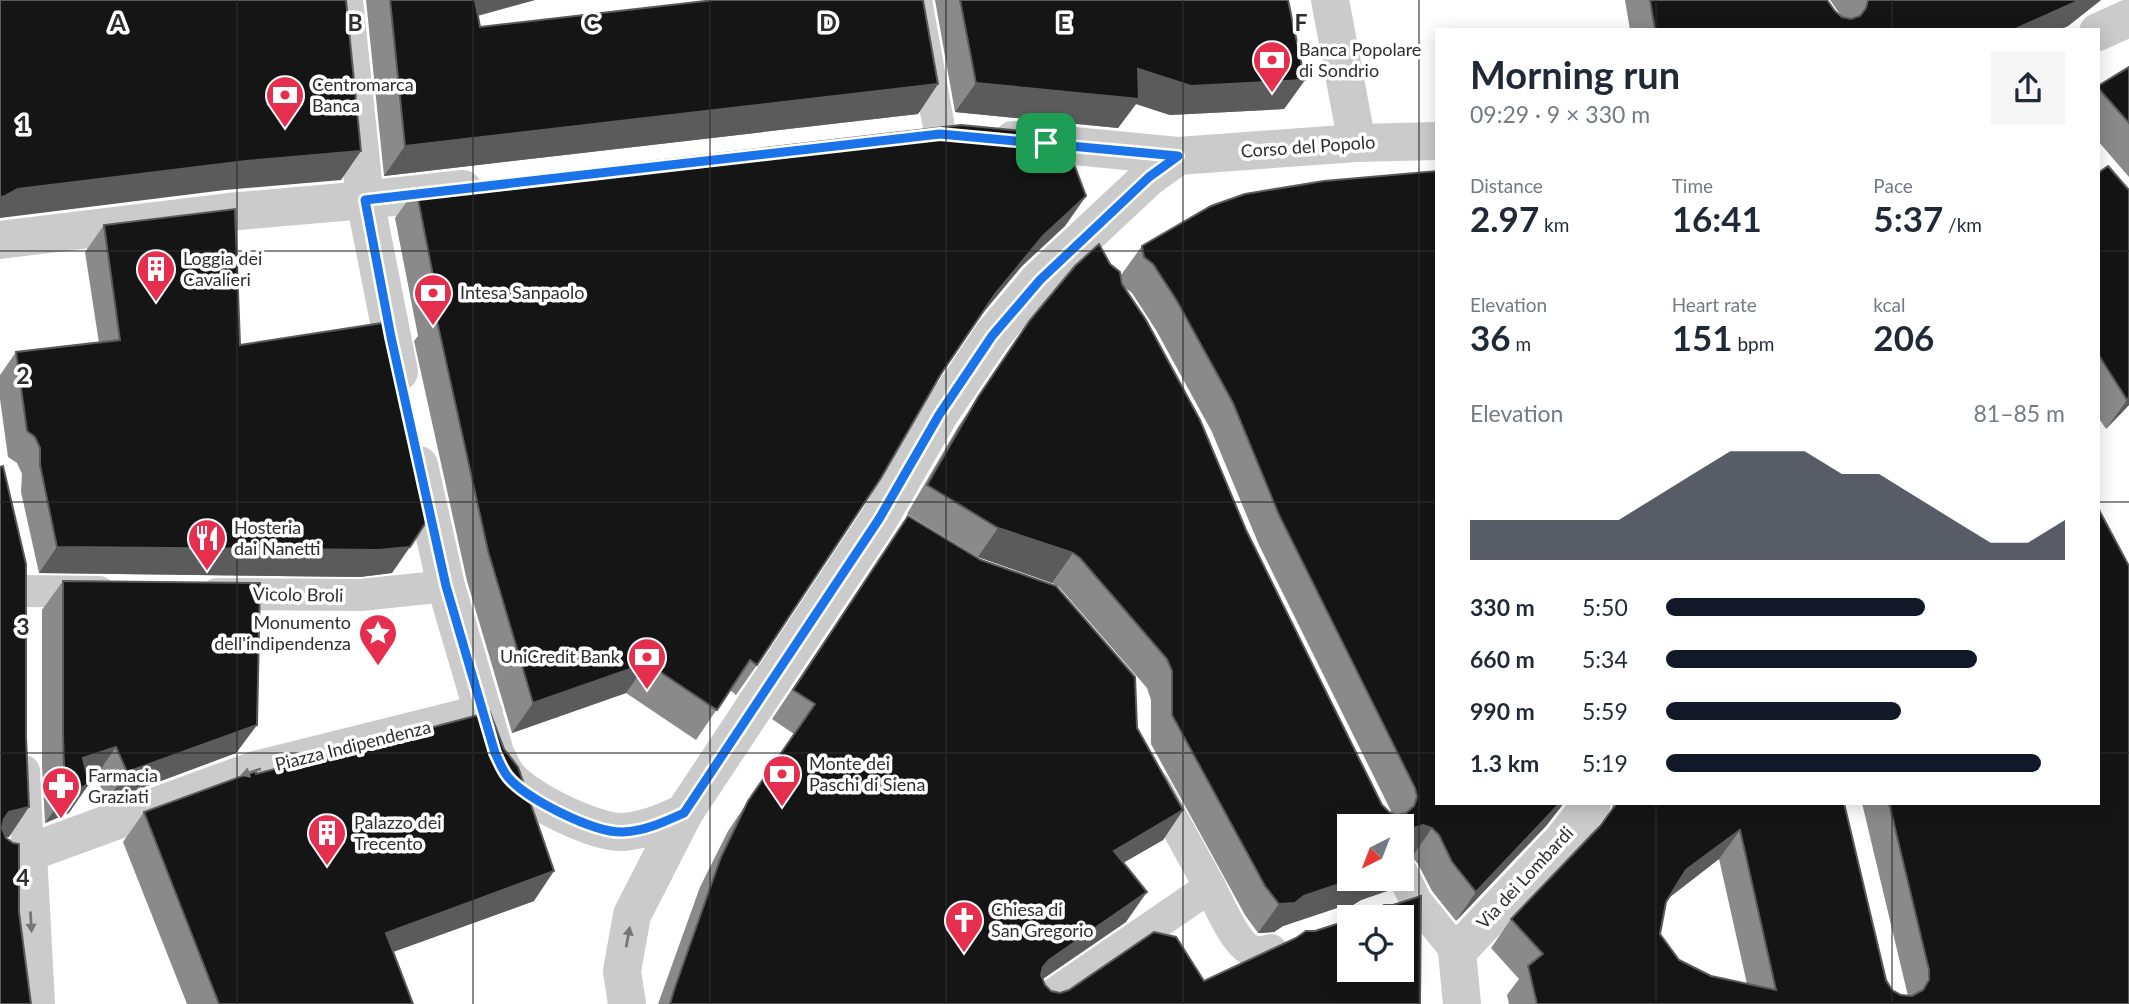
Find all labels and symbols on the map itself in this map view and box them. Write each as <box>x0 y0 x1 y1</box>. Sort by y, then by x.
text: A <box>109 8 127 36</box>
text: B <box>347 8 363 36</box>
text: C <box>583 8 599 36</box>
text: D <box>819 8 837 36</box>
text: E <box>1057 8 1071 36</box>
text: F <box>1294 8 1308 36</box>
place label: Banca Popolare di Sondrio <box>1299 38 1421 81</box>
bank icon: Banca Popolare di Sondrio <box>1251 39 1293 94</box>
place label: Centromarca Banca <box>312 73 414 116</box>
bank icon: Centromarca Banca <box>264 74 306 129</box>
text: 1 <box>16 110 30 138</box>
pin <box>1016 113 1076 173</box>
street label: Corso del Popolo <box>1240 130 1376 162</box>
place label: Loggia dei Cavalieri <box>183 247 262 290</box>
building icon: Loggia dei Cavalieri <box>135 248 177 303</box>
bank icon: Intesa Sanpaolo <box>412 272 454 327</box>
place label: Intesa Sanpaolo <box>460 281 584 303</box>
text: 2 <box>16 361 30 389</box>
place label: Hosteria dai Nanetti <box>234 516 321 559</box>
restaurant icon: Hosteria dai Nanetti <box>186 517 228 572</box>
street label: Vicolo Broli <box>253 582 344 606</box>
place label: Monumento dell'indipendenza <box>214 611 351 654</box>
text: 3 <box>16 612 30 640</box>
place icon: Monumento dell'indipendenza <box>357 612 399 667</box>
bank icon: UniCredit Bank <box>626 636 668 691</box>
place label: UniCredit Bank <box>500 645 621 667</box>
street label: Piazza Indipendenza <box>273 715 433 775</box>
place label: Monte dei Paschi di Siena <box>809 752 925 795</box>
bank icon: Monte dei Paschi di Siena <box>761 753 803 808</box>
place label: Farmacia Graziati <box>88 764 158 807</box>
pharmacy icon: Farmacia Graziati <box>40 765 82 820</box>
one-way arrow <box>241 767 262 778</box>
place label: Palazzo dei Trecento <box>354 811 441 854</box>
building icon: Palazzo dei Trecento <box>306 812 348 867</box>
north arrow <box>1337 814 1414 891</box>
street label: Via dei Lombardi <box>1471 822 1577 933</box>
text: 4 <box>16 863 30 891</box>
place label: Chiesa di San Gregorio <box>991 898 1093 941</box>
church icon: Chiesa di San Gregorio <box>943 899 985 954</box>
one-way arrow <box>26 911 37 933</box>
one-way arrow <box>623 926 634 948</box>

